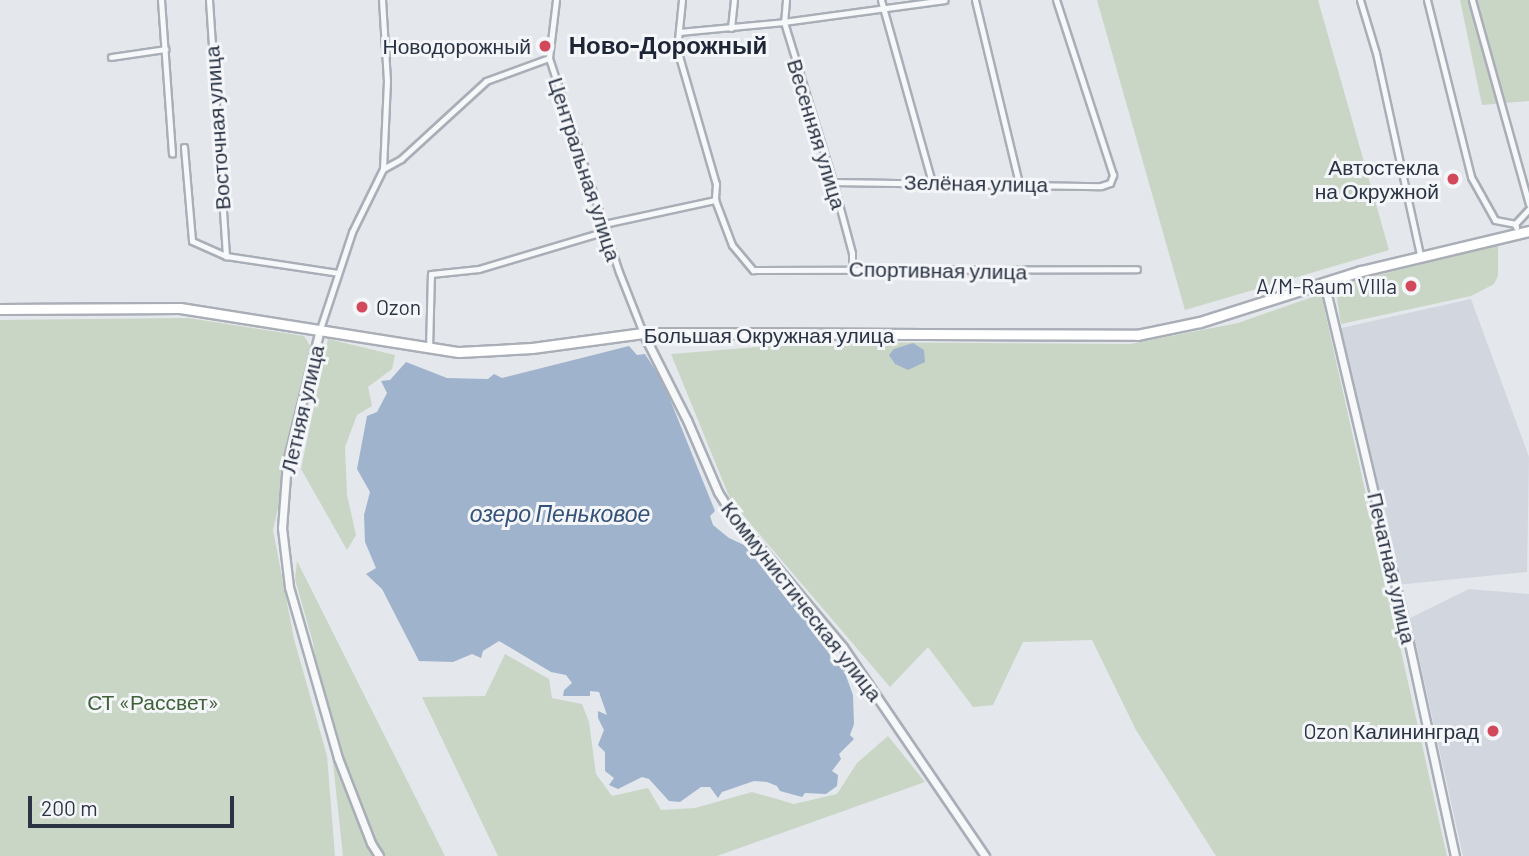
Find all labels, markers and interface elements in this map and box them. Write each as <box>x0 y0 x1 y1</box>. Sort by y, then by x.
district label: Ново-Дорожный <box>569 31 767 59</box>
place label: Новодорожный <box>382 33 531 59</box>
marker: Новодорожный <box>537 38 553 54</box>
street label: Восточная улица <box>199 45 235 211</box>
street label: Весенняя улица <box>782 56 852 212</box>
street label: Центральная улица <box>543 74 627 264</box>
place label: Автостекла на Окружной <box>1315 154 1439 204</box>
street label: Зелёная улица <box>904 169 1048 197</box>
marker: Автостекла на Окружной <box>1445 171 1461 187</box>
street label: Спортивная улица <box>849 256 1027 284</box>
place label: A/M-Raum VIIIa <box>1256 273 1397 299</box>
marker: A/M-Raum VIIIa <box>1403 278 1419 294</box>
place label: Ozon <box>376 294 421 320</box>
marker: Ozon <box>354 299 370 315</box>
street label: Большая Окружная улица <box>644 322 894 348</box>
street label: Летняя улица <box>275 343 329 475</box>
street label: Печатная улица <box>1362 490 1422 646</box>
street label: Коммунистическая улица <box>716 496 888 706</box>
water label: озеро Пеньковое <box>470 499 650 527</box>
park label: СТ «Рассвет» <box>87 689 219 715</box>
place label: Ozon Калининград <box>1304 718 1479 744</box>
marker: Ozon Калининград <box>1485 723 1501 739</box>
scale bar <box>32 782 238 826</box>
text: 200 m <box>41 795 98 820</box>

